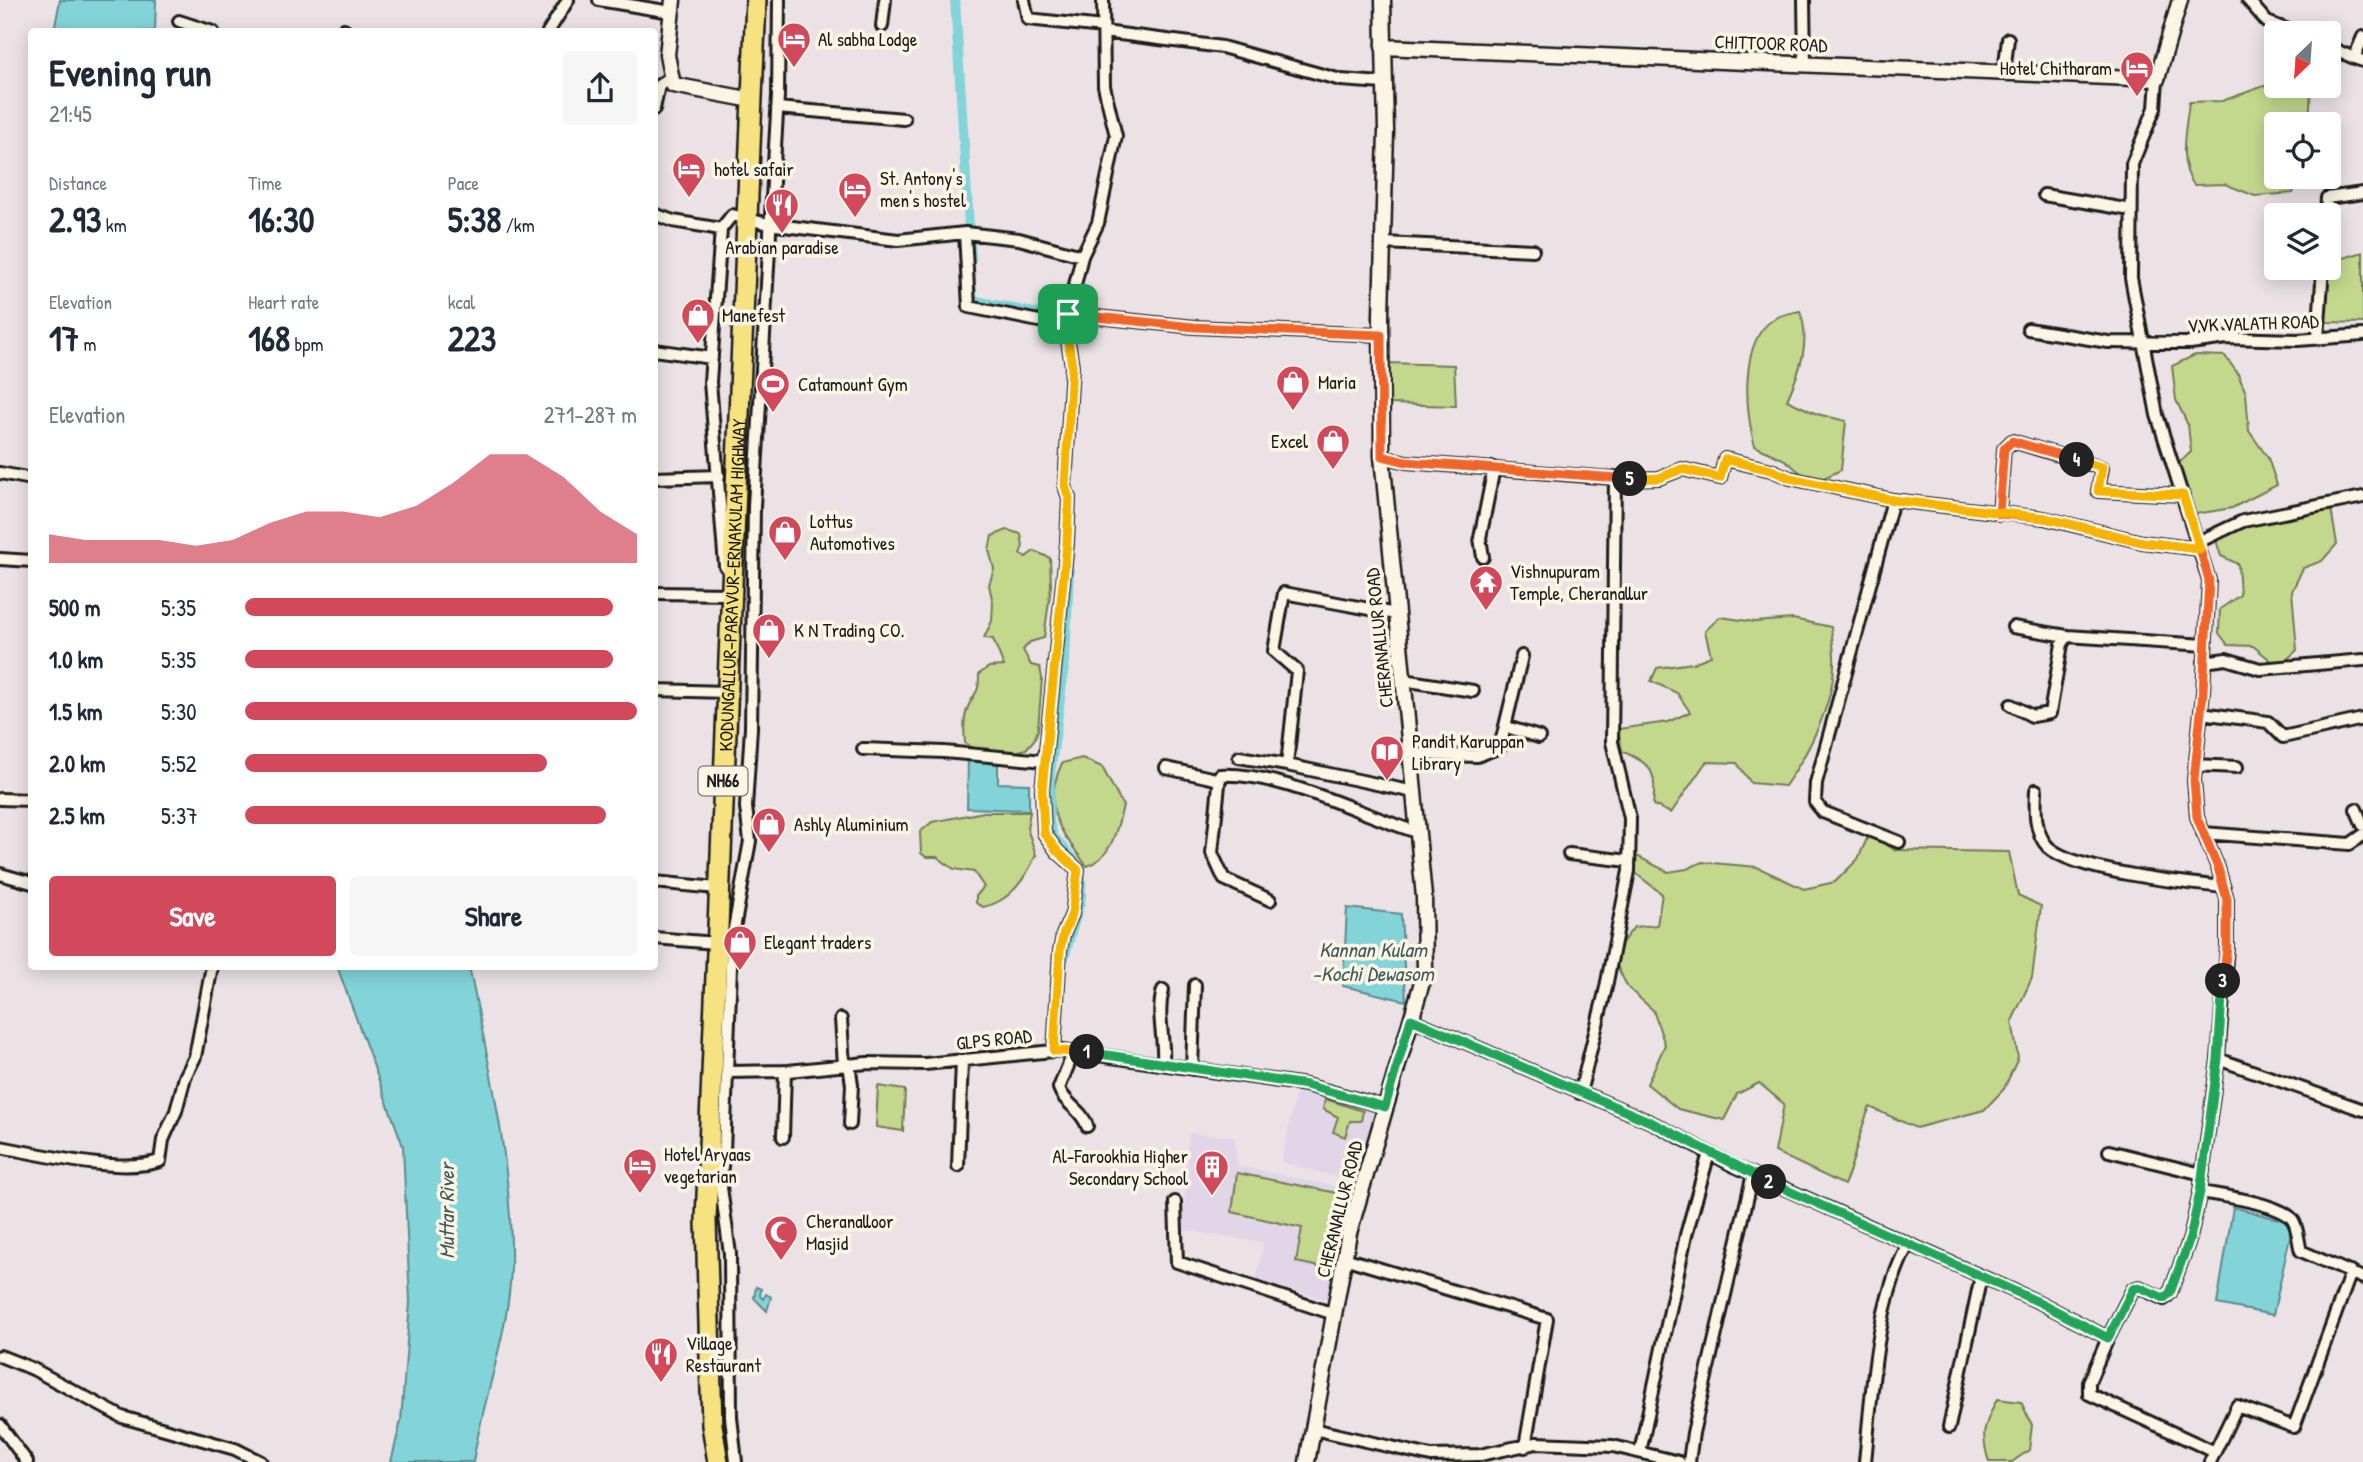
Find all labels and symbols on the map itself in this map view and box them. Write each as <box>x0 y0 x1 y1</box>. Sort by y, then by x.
hotel icon: Al sabha Lodge <box>775 20 813 69</box>
north arrow <box>2264 21 2342 98</box>
place label: Al sabha Lodge <box>818 26 918 52</box>
street label: CHITTOOR ROAD <box>1714 28 1828 58</box>
hotel icon: Hotel Chitharam <box>2118 49 2156 98</box>
place label: Hotel Chitharam <box>2000 55 2112 81</box>
hotel icon: hotel safair <box>670 150 708 199</box>
place label: hotel safair <box>714 156 794 182</box>
place label: St. Antony's men's hostel <box>880 165 967 213</box>
hotel icon: St. Antony's men's hostel <box>836 170 874 219</box>
restaurant icon: Arabian paradise <box>763 186 801 235</box>
place label: Arabian paradise <box>725 234 839 260</box>
pin <box>1038 284 1098 344</box>
shop icon: Manefest <box>679 296 717 345</box>
place label: Manefest <box>722 302 786 328</box>
street label: VVK VALATH ROAD <box>2187 308 2319 338</box>
shop icon: Maria <box>1274 363 1312 412</box>
sports icon: Catamount Gym <box>754 365 792 414</box>
place label: Maria <box>1318 369 1356 395</box>
place label: Catamount Gym <box>798 371 908 397</box>
street label: KODUNGALLUR-PARAVUR-ERNAKULAM HIGHWAY <box>712 418 752 752</box>
shop icon: Excel <box>1314 422 1352 471</box>
place label: Excel <box>1271 428 1309 454</box>
pin: 4 <box>2060 442 2094 477</box>
pin: 5 <box>1612 462 1648 496</box>
place label: Lottus Automotives <box>810 508 895 556</box>
shop icon: Lottus Automotives <box>766 513 804 562</box>
place label: Vishnupuram Temple, Cheranallur <box>1510 558 1649 606</box>
temple icon: Vishnupuram Temple, Cheranallur <box>1467 563 1505 612</box>
street label: CHERANALLUR ROAD <box>1359 567 1399 709</box>
shop icon: K N Trading CO. <box>750 611 788 660</box>
place label: K N Trading CO. <box>794 617 905 643</box>
place label: Pandit Karuppan Library <box>1412 728 1524 776</box>
library icon: Pandit Karuppan Library <box>1368 733 1406 782</box>
road number: NH66 <box>698 766 748 796</box>
shop icon: Ashly Aluminium <box>750 805 788 854</box>
place label: Ashly Aluminium <box>794 811 909 837</box>
shop icon: Elegant traders <box>721 923 759 972</box>
place label: Elegant traders <box>764 929 871 955</box>
water label: Kannan Kulam -Kochi Dewasom <box>1312 935 1434 988</box>
pin: 3 <box>2206 964 2240 998</box>
street label: GLPS ROAD <box>955 1022 1033 1056</box>
pin: 1 <box>1070 1034 1104 1070</box>
street label: CHERANALLUR ROAD <box>1309 1138 1369 1280</box>
place label: Hotel Aryaas vegetarian <box>664 1141 751 1189</box>
place label: Al-Farookhia Higher Secondary School <box>1052 1143 1189 1191</box>
hotel icon: Hotel Aryaas vegetarian <box>621 1146 659 1195</box>
building icon: Al-Farookhia Higher Secondary School <box>1193 1148 1231 1197</box>
water label: Muttar River <box>432 1160 461 1259</box>
pin: 2 <box>1752 1164 1786 1200</box>
place label: Cheranalloor Masjid <box>806 1208 894 1256</box>
mosque icon: Cheranalloor Masjid <box>762 1213 800 1262</box>
place label: Village Restaurant <box>686 1330 761 1378</box>
restaurant icon: Village Restaurant <box>642 1335 680 1384</box>

